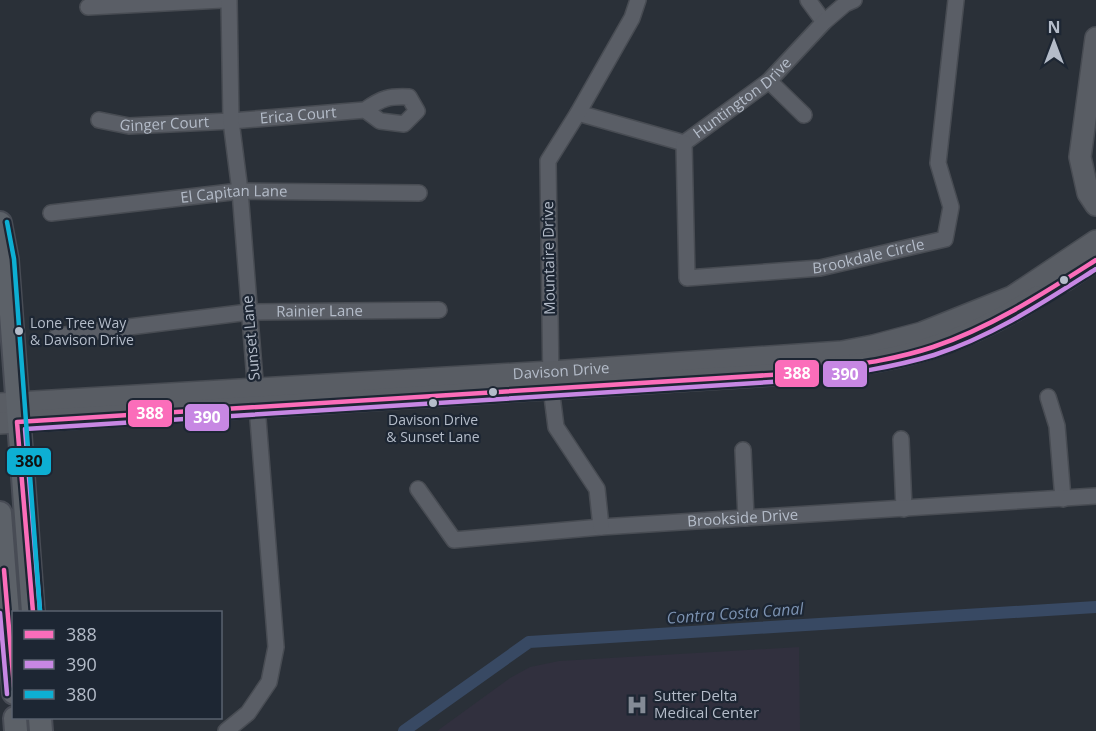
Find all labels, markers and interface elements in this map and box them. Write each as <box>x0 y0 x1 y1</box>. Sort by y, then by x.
north arrow <box>1024 12 1084 72</box>
text: N <box>1047 16 1061 38</box>
street label: Huntington Drive <box>689 52 795 142</box>
street label: Erica Court <box>259 101 337 128</box>
street label: Ginger Court <box>118 111 210 135</box>
street label: El Capitan Lane <box>179 180 288 207</box>
street label: Mountaire Drive <box>537 201 559 315</box>
street label: Brookdale Circle <box>812 233 926 278</box>
unlabelled marker <box>1058 274 1070 286</box>
street label: Sunset Lane <box>236 295 264 381</box>
street label: Rainier Lane <box>276 300 363 321</box>
place label: Lone Tree Way & Davison Drive <box>30 313 134 349</box>
marker: Lone Tree Way & Davison Drive <box>13 325 25 337</box>
street label: Davison Drive <box>512 357 610 383</box>
line badge: 388 <box>774 359 820 388</box>
line badge: 390 <box>822 360 868 388</box>
text: 388 <box>783 362 811 384</box>
text: 390 <box>831 363 859 385</box>
unlabelled marker <box>487 386 499 398</box>
marker: Davison Drive & Sunset Lane <box>427 397 439 409</box>
line badge: 388 <box>127 399 173 428</box>
text: 388 <box>136 402 164 424</box>
line badge: 390 <box>184 403 230 432</box>
text: 390 <box>193 406 221 428</box>
place label: Davison Drive & Sunset Lane <box>386 410 480 446</box>
line badge: 380 <box>6 447 52 476</box>
text: 380 <box>15 450 43 472</box>
street label: Brookside Drive <box>687 504 799 531</box>
water label: Contra Costa Canal <box>666 597 805 629</box>
legend <box>12 611 222 719</box>
text: 388 <box>66 622 97 646</box>
text: 390 <box>66 652 97 676</box>
text: 380 <box>66 682 97 706</box>
place label: Sutter Delta Medical Center <box>654 685 759 722</box>
hospital icon: Sutter Delta Medical Center <box>625 693 649 717</box>

